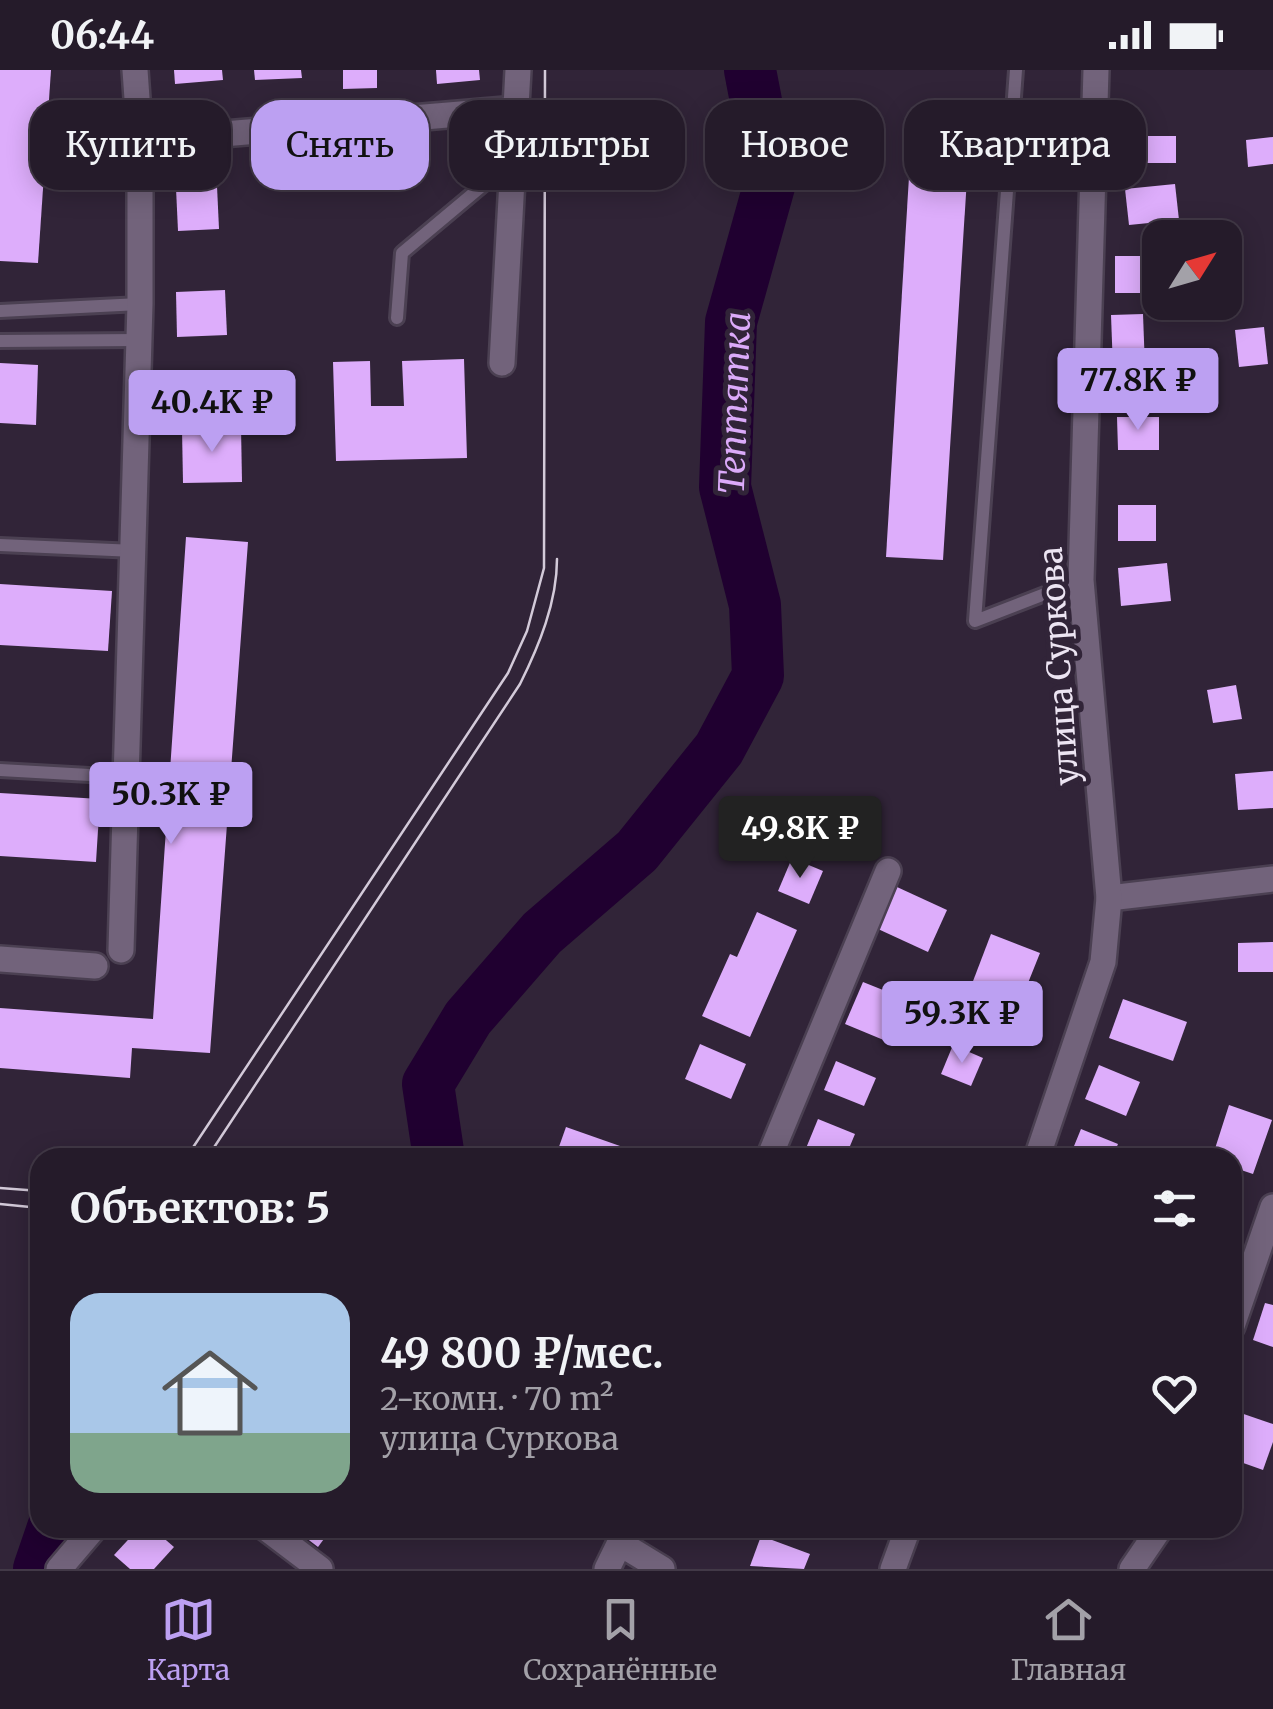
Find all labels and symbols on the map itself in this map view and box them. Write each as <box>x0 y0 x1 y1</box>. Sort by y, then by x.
north arrow <box>1142 220 1242 320</box>
water label: Тептятка <box>710 311 760 495</box>
pin: 77.8K ₽ <box>1046 348 1230 433</box>
pin: 40.4K ₽ <box>120 370 304 455</box>
street label: улица Суркова <box>1031 545 1087 787</box>
pin: 50.3K ₽ <box>79 762 263 847</box>
pin: 49.8K ₽ <box>708 796 892 881</box>
pin: 59.3K ₽ <box>870 981 1054 1066</box>

